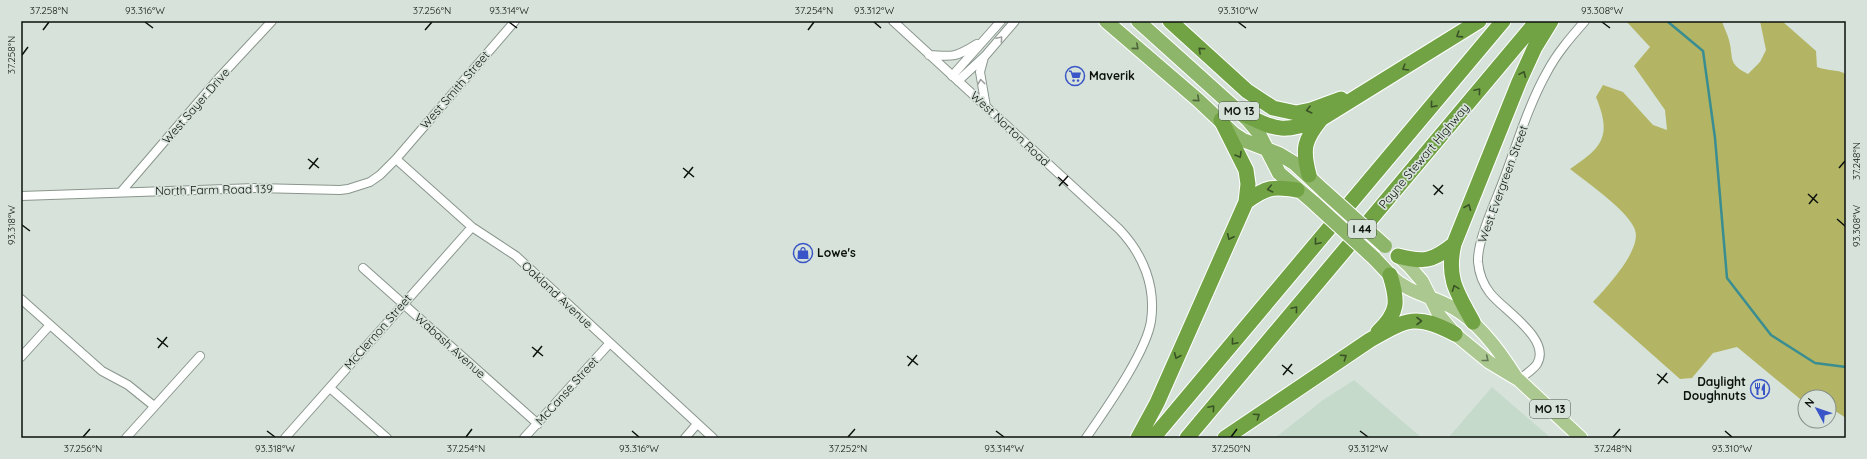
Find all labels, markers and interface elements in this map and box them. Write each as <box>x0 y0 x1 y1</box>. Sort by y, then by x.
text: 37.258°N <box>30 4 68 17</box>
text: 93.316°W <box>125 4 165 17</box>
text: 37.256°N <box>413 4 451 17</box>
text: 93.314°W <box>489 4 529 17</box>
text: 37.254°N <box>795 4 833 17</box>
text: 93.312°W <box>854 4 894 17</box>
text: 93.310°W <box>1218 4 1259 17</box>
text: 93.308°W <box>1581 4 1623 17</box>
one-way arrow <box>1456 30 1463 38</box>
text: 37.258°N <box>5 36 18 74</box>
one-way arrow <box>995 36 1002 43</box>
one-way arrow <box>1131 42 1138 49</box>
street label: West Smith Street <box>417 48 493 132</box>
one-way arrow <box>1198 48 1205 55</box>
one-way arrow <box>1402 63 1409 71</box>
street label: West Sayer Drive <box>159 65 233 147</box>
supermarket icon: Maverik <box>1064 65 1086 87</box>
place label: Maverik <box>1089 68 1135 83</box>
one-way arrow <box>1518 71 1526 78</box>
one-way arrow <box>977 79 986 85</box>
street label: West Norton Road <box>968 88 1053 169</box>
one-way arrow <box>1474 89 1481 96</box>
one-way arrow <box>1193 95 1200 102</box>
street label: Payne Stewart Highway <box>1375 100 1472 211</box>
one-way arrow <box>1430 100 1437 107</box>
road number: MO 13 <box>1219 102 1259 120</box>
one-way arrow <box>1306 105 1313 114</box>
street label: West Evergreen Street <box>1474 123 1531 245</box>
text: 37.248°N <box>1850 142 1863 180</box>
one-way arrow <box>1234 151 1242 158</box>
street label: North Farm Road 139 <box>155 181 273 198</box>
one-way arrow <box>1267 184 1273 192</box>
one-way arrow <box>1464 204 1472 211</box>
text: 93.318°W <box>5 205 18 245</box>
text: 93.308°W <box>1850 205 1863 247</box>
road number: I 44 <box>1348 220 1376 238</box>
one-way arrow <box>1227 233 1235 240</box>
one-way arrow <box>1315 238 1322 245</box>
shop icon: Lowe's <box>792 242 814 264</box>
place label: Lowe's <box>817 245 856 260</box>
street label: Oakland Avenue <box>519 258 596 331</box>
one-way arrow <box>1451 284 1459 291</box>
street label: McClernon Street <box>341 291 415 373</box>
one-way arrow <box>1291 306 1298 313</box>
street label: Wabash Avenue <box>412 310 489 381</box>
one-way arrow <box>1416 317 1422 325</box>
one-way arrow <box>1231 337 1238 345</box>
one-way arrow <box>1174 352 1182 359</box>
street label: McCanse Street <box>532 353 601 428</box>
one-way arrow <box>1481 354 1488 361</box>
one-way arrow <box>1340 355 1347 362</box>
place label: Daylight Doughnuts <box>1683 374 1746 403</box>
restaurant icon: Daylight Doughnuts <box>1749 378 1771 400</box>
north arrow <box>1797 389 1837 429</box>
text: N <box>1801 395 1817 410</box>
road number: MO 13 <box>1530 400 1570 418</box>
one-way arrow <box>1207 406 1214 413</box>
one-way arrow <box>1253 413 1260 421</box>
text: 37.256°N <box>64 442 102 455</box>
text: 93.318°W <box>255 442 295 455</box>
text: 37.254°N <box>447 442 485 455</box>
text: 93.316°W <box>619 442 659 455</box>
text: 37.252°N <box>829 442 867 455</box>
text: 93.314°W <box>984 442 1024 455</box>
text: 37.250°N <box>1211 442 1251 455</box>
text: 93.312°W <box>1348 442 1388 455</box>
text: 37.248°N <box>1594 442 1632 455</box>
text: 93.310°W <box>1712 442 1753 455</box>

